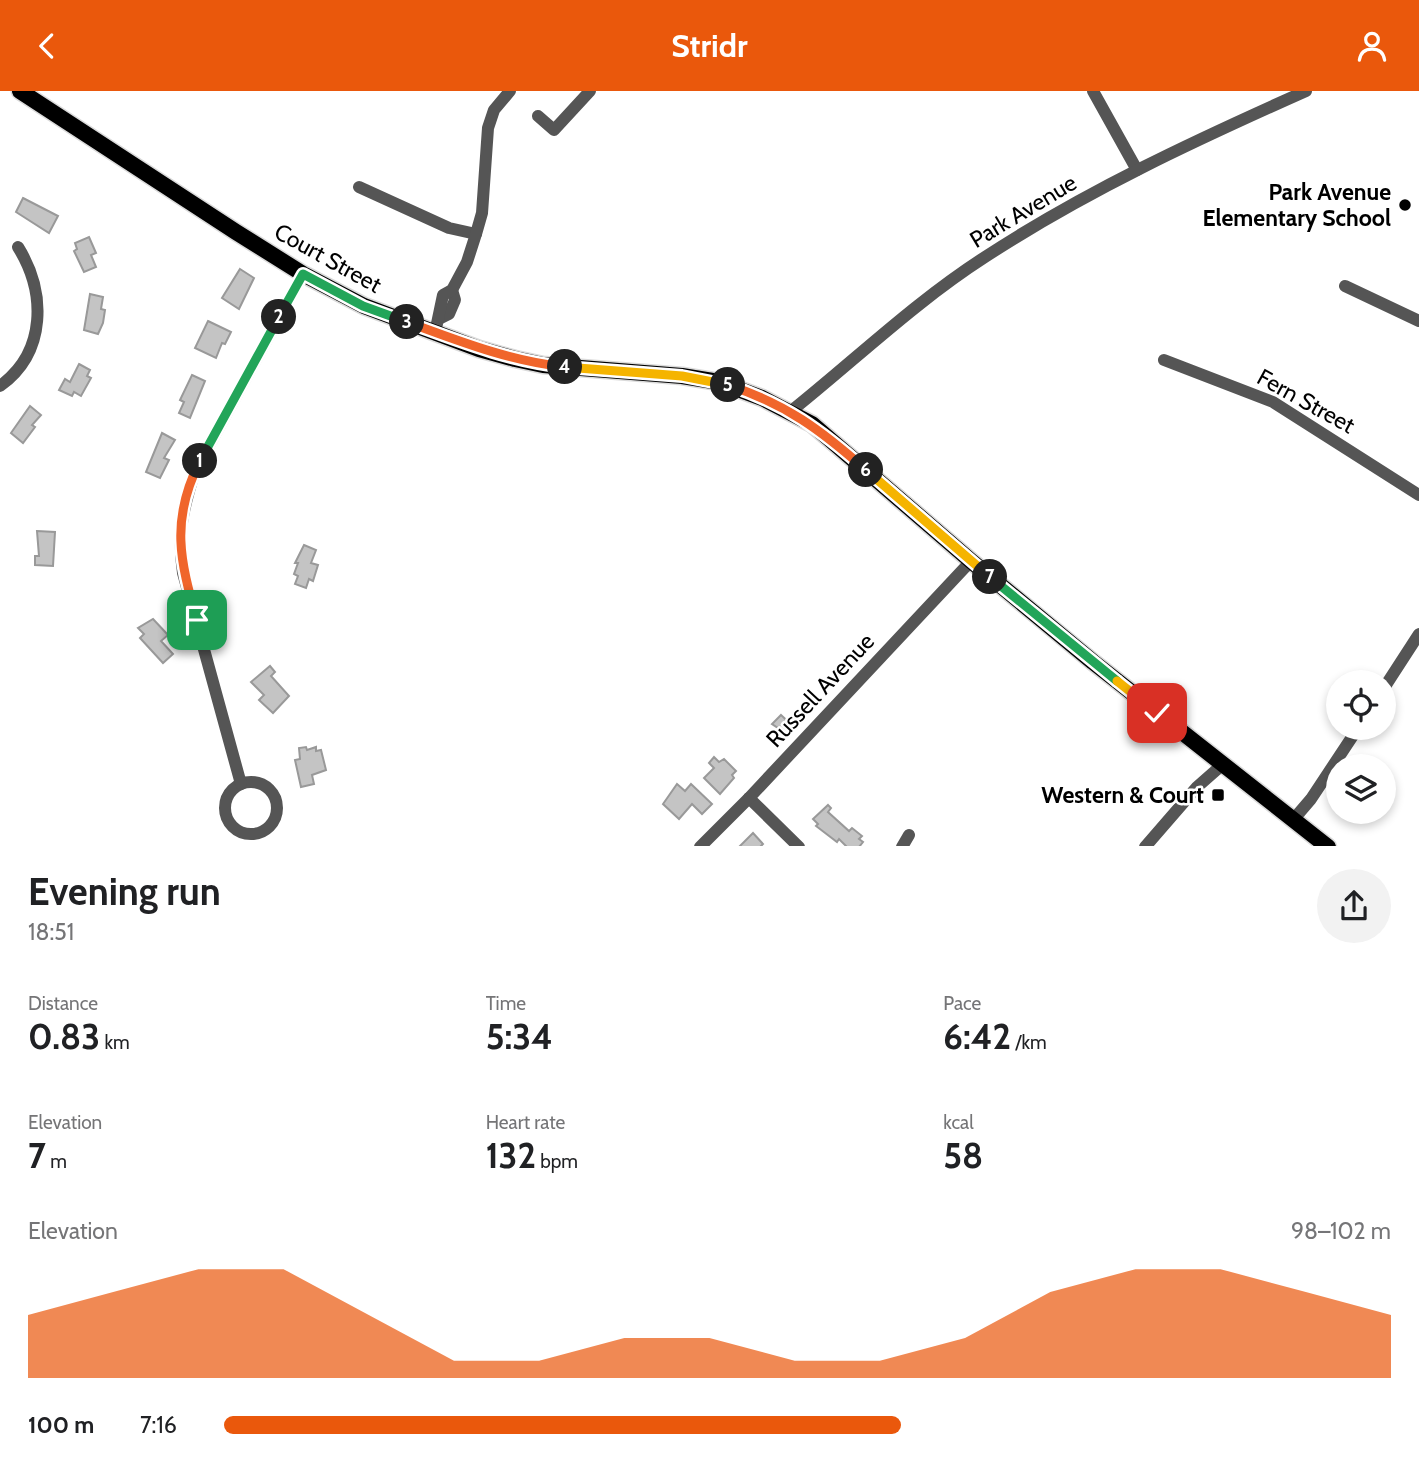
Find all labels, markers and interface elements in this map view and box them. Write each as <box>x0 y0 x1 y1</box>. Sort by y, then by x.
text: Stridr <box>671 26 748 65</box>
icon: back <box>28 27 66 65</box>
icon: person <box>1353 27 1391 65</box>
street label: Park Avenue <box>965 168 1082 254</box>
place label: Park Avenue Elementary School <box>1203 178 1391 232</box>
marker: Park Avenue Elementary School <box>1397 197 1413 213</box>
street label: Court Street <box>270 217 387 299</box>
pin: 2 <box>262 299 296 335</box>
text: 2 <box>273 305 284 328</box>
pin: 3 <box>390 305 424 339</box>
text: 3 <box>401 310 412 333</box>
pin: 4 <box>548 349 582 385</box>
text: 4 <box>559 355 570 378</box>
street label: Fern Street <box>1252 363 1360 439</box>
pin: 5 <box>710 367 746 403</box>
text: 5 <box>722 373 733 396</box>
pin: 1 <box>182 443 218 479</box>
text: 1 <box>196 449 203 472</box>
pin: 6 <box>848 453 884 487</box>
text: 6 <box>860 458 871 481</box>
pin: 7 <box>972 559 1007 595</box>
text: 7 <box>985 565 994 588</box>
pin <box>167 590 227 650</box>
icon: arrive <box>178 601 216 639</box>
street label: Russell Avenue <box>760 627 880 753</box>
map controls <box>1326 670 1396 824</box>
button: locate <box>1326 670 1396 740</box>
pin <box>1127 683 1187 743</box>
icon: check <box>1138 694 1176 732</box>
button: layers <box>1326 754 1396 824</box>
place label: Western & Court <box>1041 781 1204 809</box>
marker: Western & Court <box>1210 787 1226 803</box>
text: Evening run <box>28 868 221 915</box>
button: share <box>1317 869 1391 943</box>
text: 18:51 <box>28 918 74 946</box>
text: Distance <box>28 992 98 1015</box>
text: Time <box>486 992 526 1015</box>
text: Pace <box>943 992 981 1015</box>
text: 0.83 <box>28 1015 100 1058</box>
text: 5:34 <box>486 1015 553 1058</box>
text: 6:42 <box>943 1015 1011 1058</box>
text: km <box>100 1031 130 1054</box>
text: /km <box>1011 1031 1047 1054</box>
text: Elevation <box>28 1111 102 1134</box>
text: Heart rate <box>486 1111 565 1134</box>
text: kcal <box>943 1111 974 1134</box>
text: 7 <box>28 1134 46 1177</box>
text: 132 <box>486 1134 536 1177</box>
text: 58 <box>943 1134 983 1177</box>
text: m <box>46 1150 67 1173</box>
text: bpm <box>536 1150 578 1173</box>
text: Elevation <box>28 1217 118 1245</box>
text: 98–102 m <box>1291 1217 1391 1245</box>
text: 100 m <box>28 1411 94 1439</box>
text: 7:16 <box>140 1411 177 1439</box>

